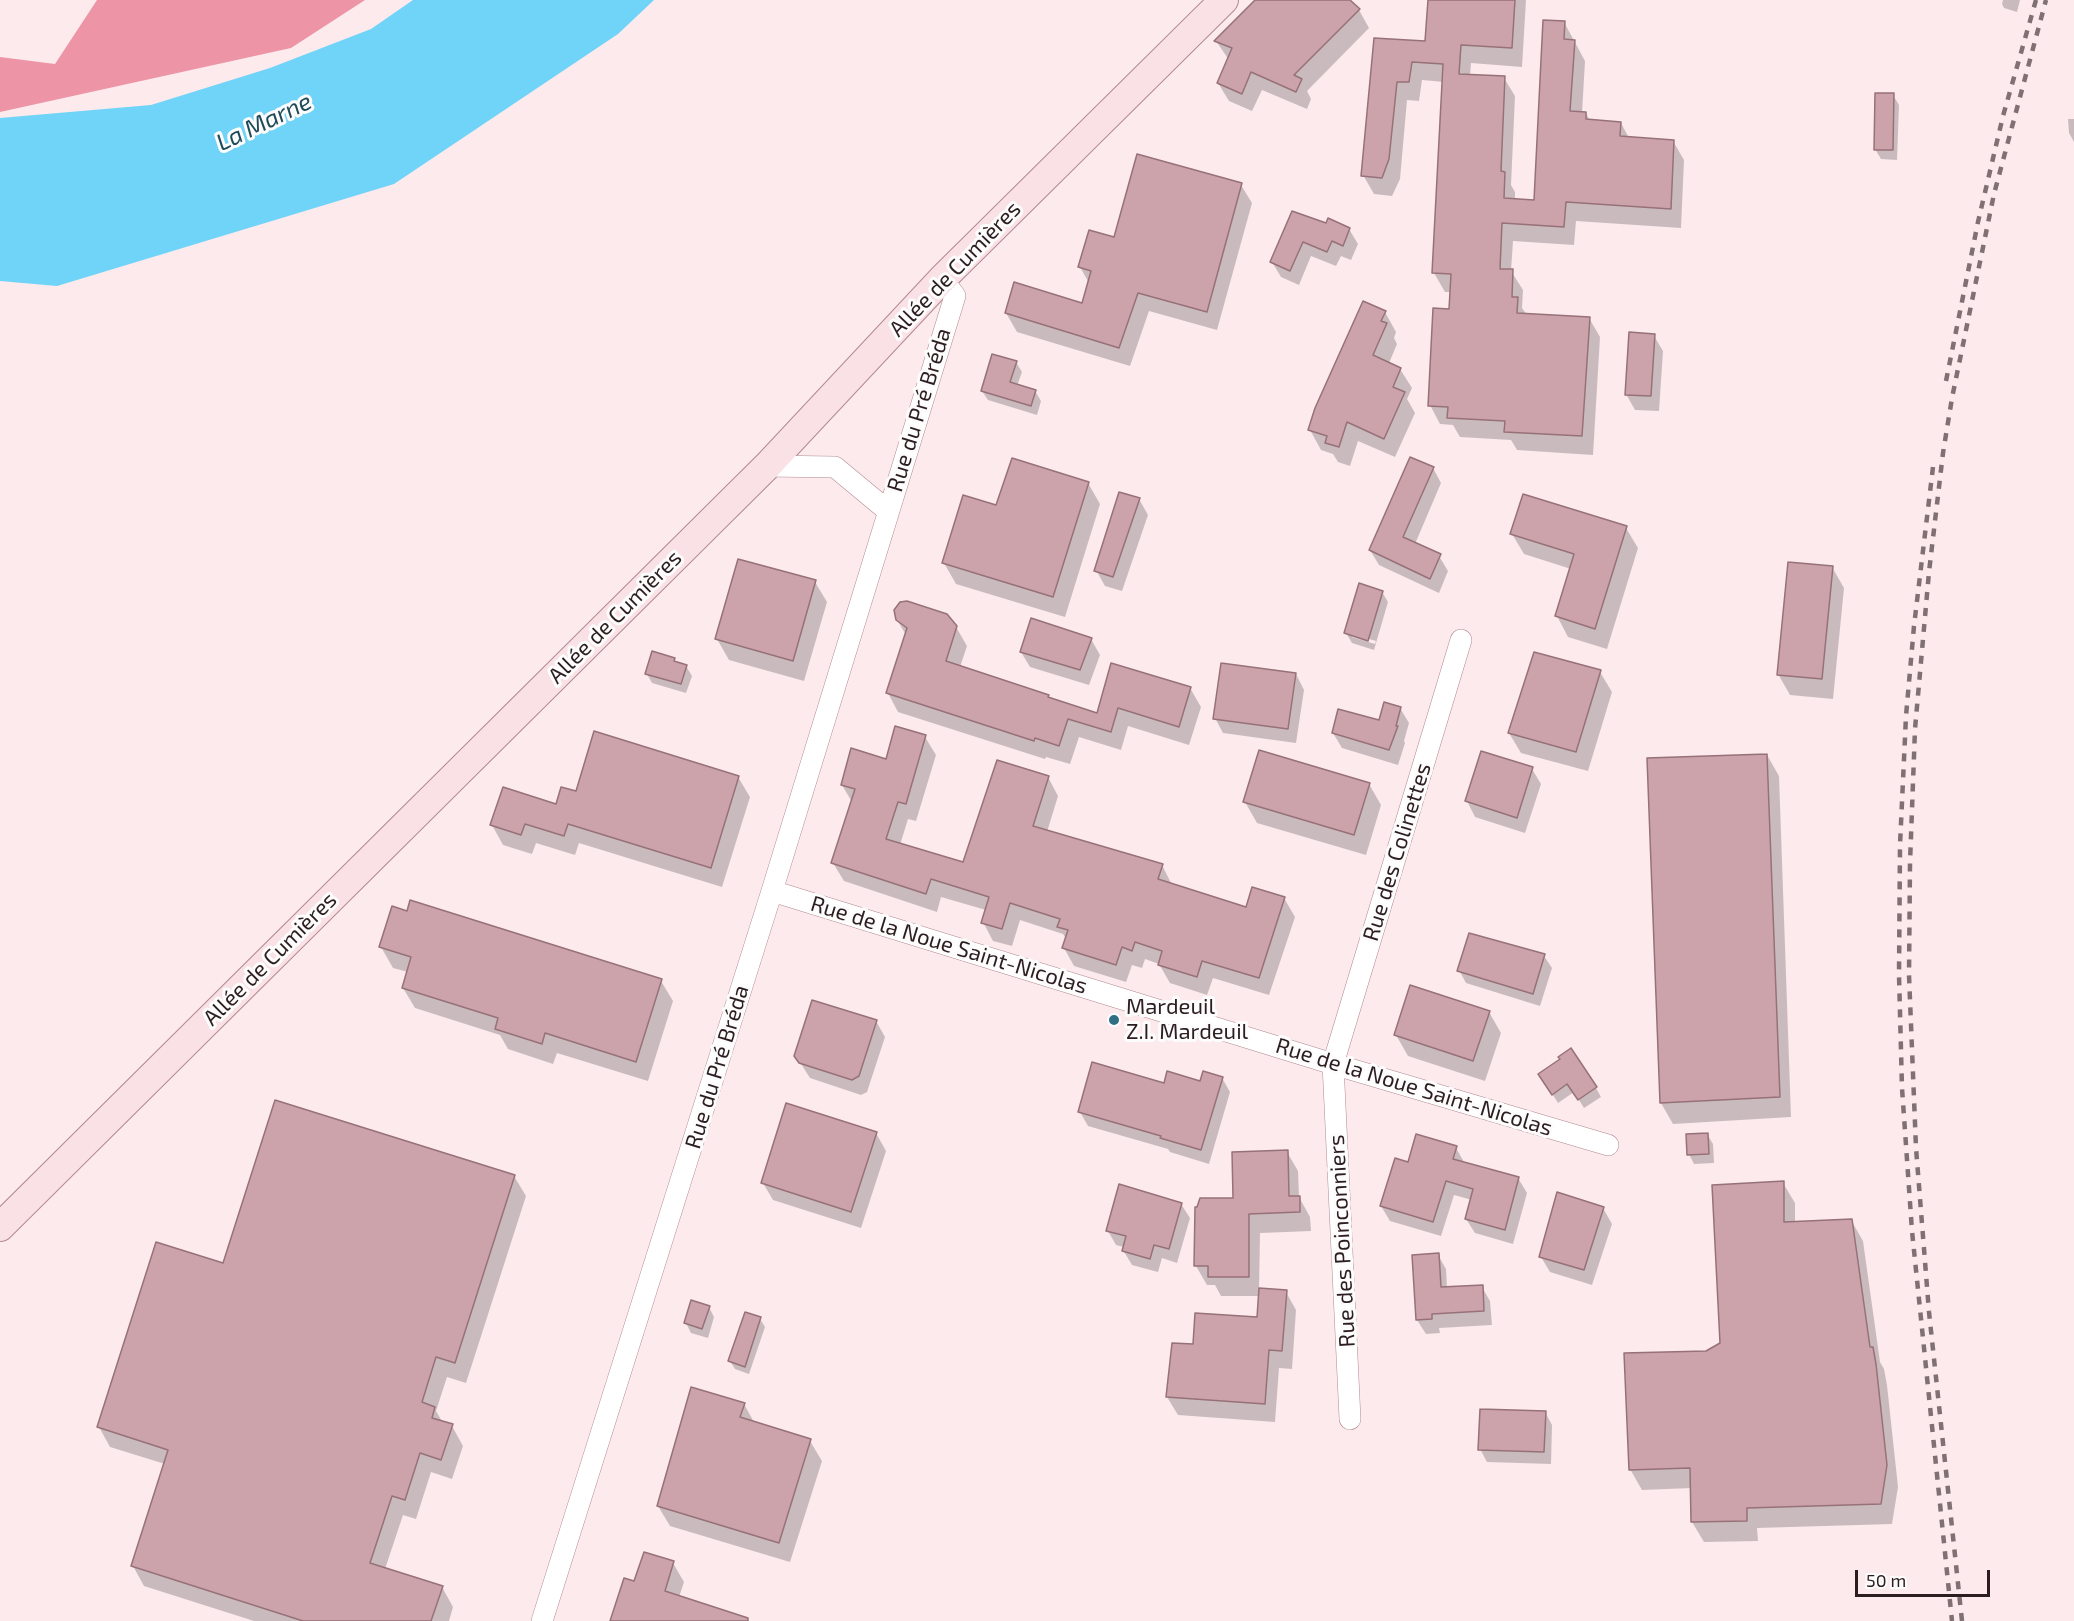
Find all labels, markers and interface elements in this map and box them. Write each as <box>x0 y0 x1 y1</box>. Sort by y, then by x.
water label: La Marne <box>212 87 316 157</box>
street label: Allée de Cumières <box>884 196 1026 342</box>
street label: Rue du Pré Bréda <box>882 325 956 495</box>
street label: Allée de Cumières <box>543 545 687 689</box>
street label: Rue des Colinettes <box>1357 760 1437 944</box>
street label: Allée de Cumières <box>198 887 342 1031</box>
street label: Rue de la Noue Saint-Nicolas <box>808 890 1090 1000</box>
street label: Rue du Pré Bréda <box>680 982 754 1152</box>
place label: Mardeuil Z.I. Mardeuil <box>1126 994 1248 1046</box>
marker: Mardeuil Z.I. Mardeuil <box>1107 1013 1121 1027</box>
street label: Rue de la Noue Saint-Nicolas <box>1273 1032 1555 1142</box>
street label: Rue des Poinconniers <box>1323 1134 1361 1348</box>
scale bar <box>1858 1558 1993 1596</box>
text: 50 m <box>1866 1569 1906 1591</box>

